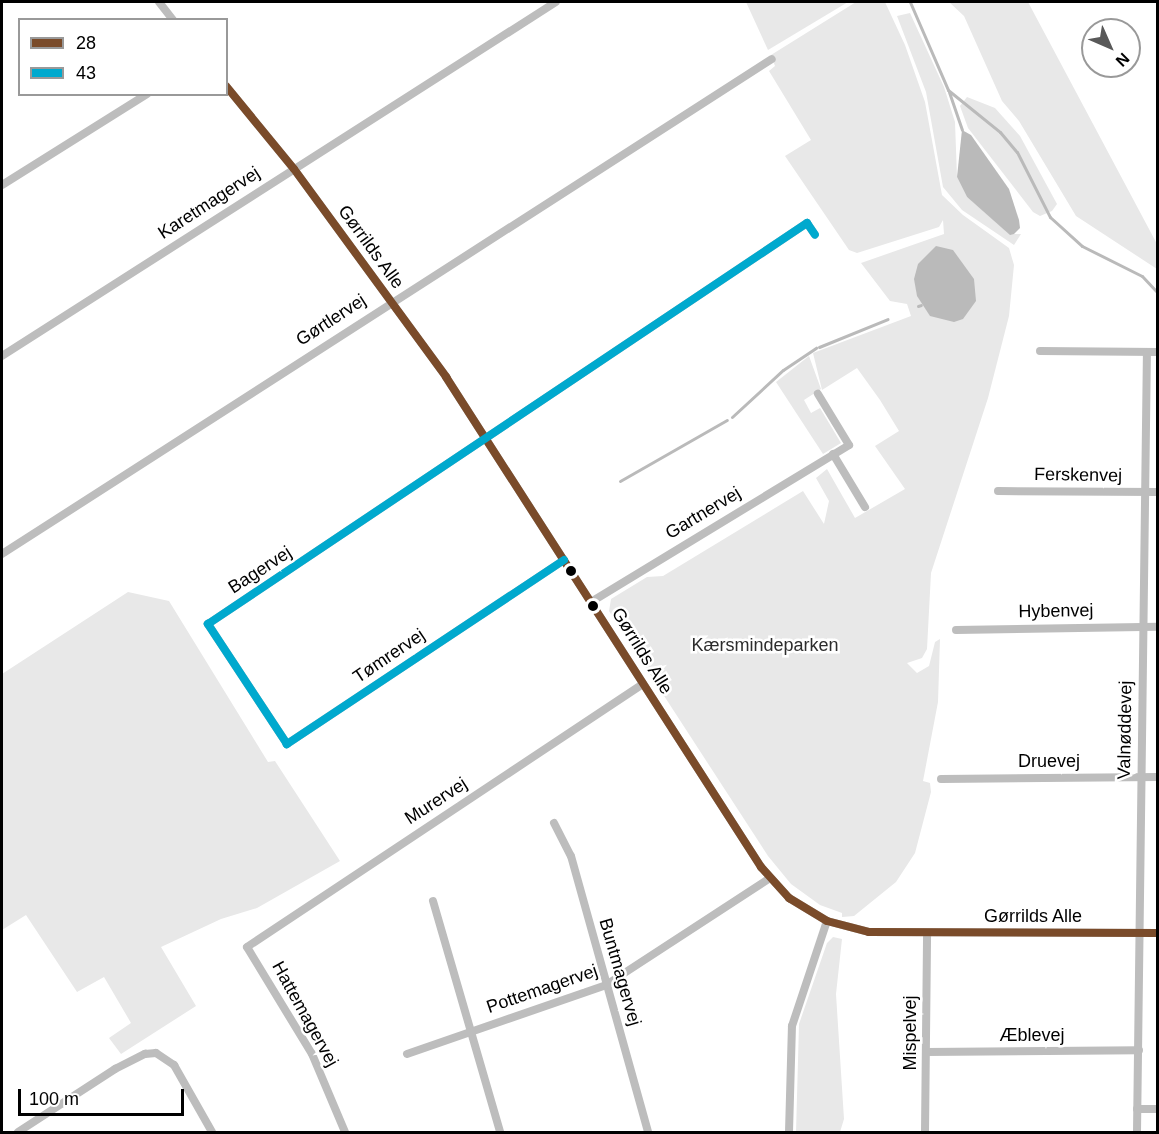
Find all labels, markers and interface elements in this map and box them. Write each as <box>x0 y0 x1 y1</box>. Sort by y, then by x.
legend <box>18 18 228 96</box>
north arrow <box>1081 18 1141 78</box>
text: 28 <box>76 33 96 53</box>
text: N <box>1113 50 1133 70</box>
text: 43 <box>76 63 96 83</box>
street label: Karetmagervej <box>154 162 264 244</box>
street label: Gørrilds Alle <box>333 201 409 293</box>
street label: Gørtlervej <box>292 289 370 351</box>
street label: Ferskenvej <box>1034 463 1122 487</box>
street label: Gartnervej <box>661 482 745 544</box>
street label: Bagervej <box>224 542 296 598</box>
unlabelled marker <box>565 565 577 577</box>
unlabelled marker <box>587 600 599 612</box>
street label: Hybenvej <box>1018 600 1094 622</box>
street label: Gørrilds Alle <box>607 603 677 699</box>
street label: Tømrervej <box>349 624 429 688</box>
park label: Kærsmindeparken <box>691 634 839 656</box>
street label: Valnøddevej <box>1113 680 1137 780</box>
street label: Druevej <box>1018 750 1080 772</box>
street label: Murervej <box>401 773 471 829</box>
street label: Gørrilds Alle <box>983 905 1083 927</box>
street label: Buntmagervej <box>594 916 646 1028</box>
street label: Hattemagervej <box>267 958 343 1070</box>
street label: Pottemagervej <box>484 960 600 1018</box>
street label: Mispelvej <box>899 995 921 1071</box>
street label: Æblevej <box>999 1024 1065 1046</box>
scale bar <box>21 1077 188 1115</box>
text: 100 m <box>29 1089 79 1109</box>

